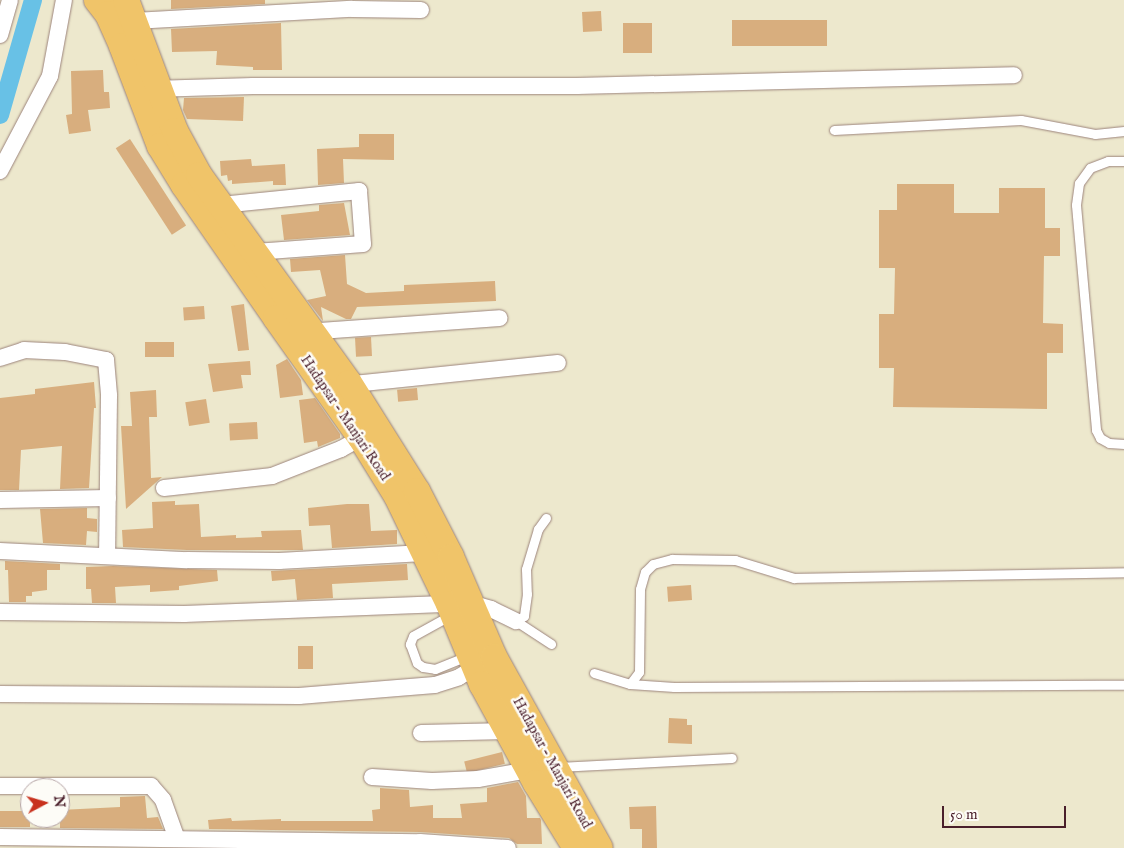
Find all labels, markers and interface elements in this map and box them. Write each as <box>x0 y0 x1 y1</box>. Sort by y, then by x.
street label: Hadapsar - Manjari Road <box>297 352 393 484</box>
street label: Hadapsar - Manjari Road <box>509 694 595 832</box>
north arrow <box>20 778 70 828</box>
text: N <box>49 795 69 809</box>
scale bar <box>944 796 1068 828</box>
text: 50 m <box>950 805 978 824</box>

